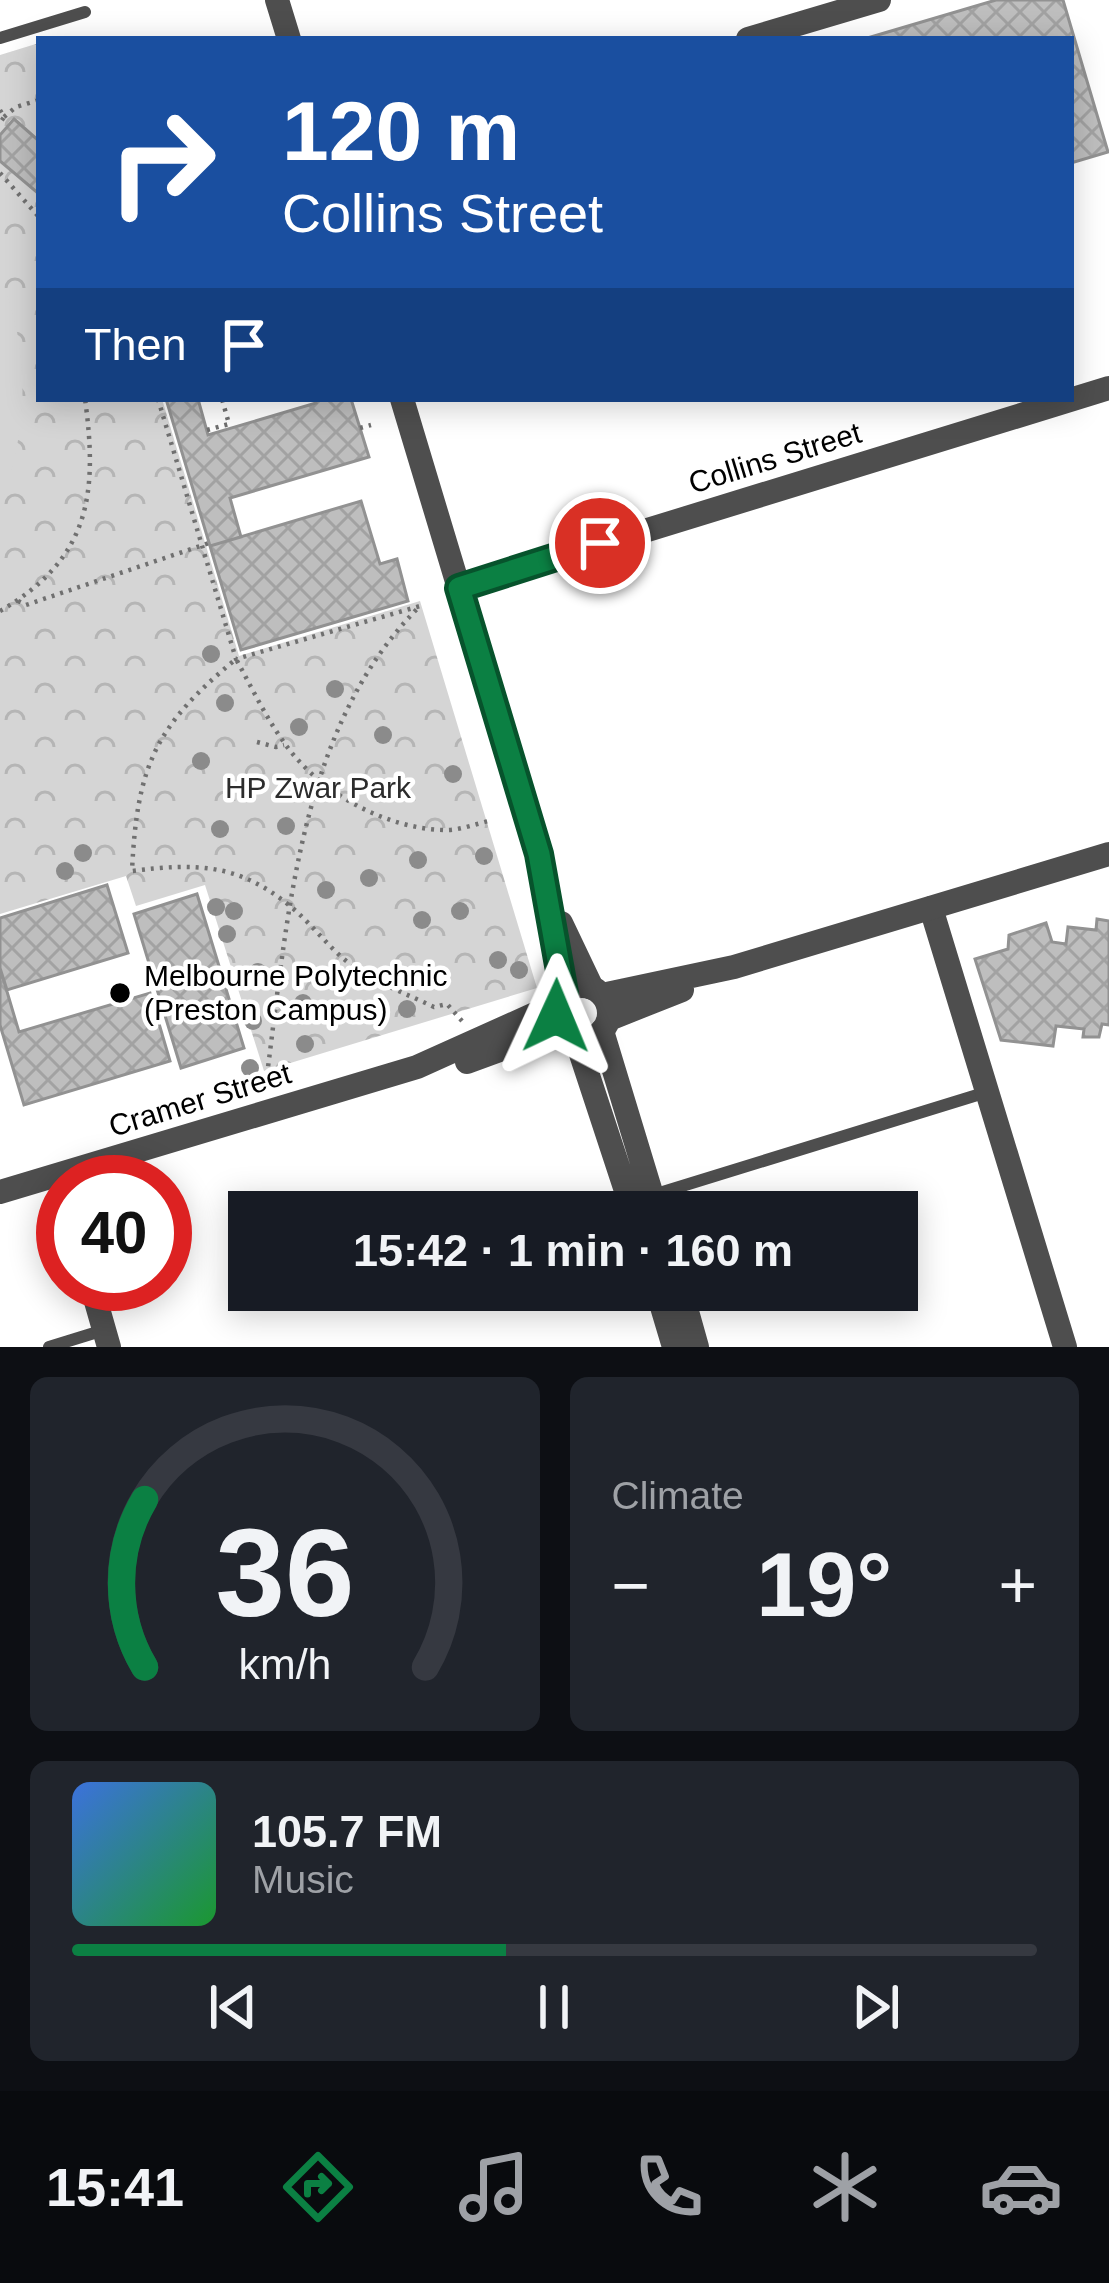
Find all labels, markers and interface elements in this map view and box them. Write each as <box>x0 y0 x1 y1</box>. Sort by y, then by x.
icon: right <box>84 84 240 240</box>
text: 120 m <box>282 84 520 178</box>
text: Collins Street <box>282 183 603 243</box>
icon: arrive <box>211 312 277 378</box>
text: Then <box>84 319 187 370</box>
street label: Collins Street <box>685 415 866 499</box>
pin <box>549 492 651 594</box>
icon: arrive <box>567 510 633 576</box>
park label: HP Zwar Park <box>225 771 412 804</box>
position arrow <box>493 953 619 1079</box>
place label: Melbourne Polytechnic (Preston Campus) <box>144 959 448 1026</box>
marker: Melbourne Polytechnic (Preston Campus) <box>107 980 133 1006</box>
street label: Cramer Street <box>105 1056 295 1143</box>
speed limit sign: 40 <box>36 1155 192 1311</box>
text: 15:42 · 1 min · 160 m <box>353 1225 793 1276</box>
text: Climate <box>612 1474 744 1517</box>
text: 36 <box>215 1503 354 1642</box>
text: 19° <box>756 1535 892 1635</box>
text: − <box>612 1548 650 1622</box>
text: + <box>998 1548 1037 1622</box>
text: km/h <box>238 1640 331 1688</box>
text: 105.7 FM <box>252 1806 442 1857</box>
text: Music <box>252 1858 354 1901</box>
icon: previous <box>200 1974 266 2040</box>
icon: pause <box>521 1974 587 2040</box>
icon: next <box>843 1974 909 2040</box>
icon: directions <box>276 2145 360 2229</box>
icon: music <box>452 2145 536 2229</box>
icon: phone <box>627 2145 711 2229</box>
icon: climate <box>803 2145 887 2229</box>
icon: car <box>979 2145 1063 2229</box>
text: 15:41 <box>46 2157 184 2217</box>

